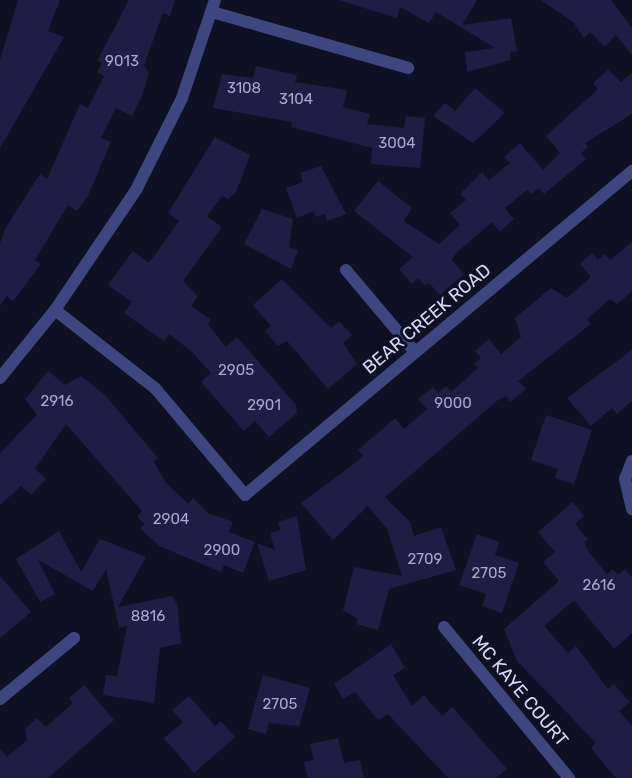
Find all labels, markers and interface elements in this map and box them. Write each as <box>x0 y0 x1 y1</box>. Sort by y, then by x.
house number: 9013 <box>105 53 139 71</box>
house number: 3108 <box>227 80 261 98</box>
house number: 3104 <box>279 91 313 109</box>
house number: 3004 <box>378 135 416 153</box>
street label: BEAR CREEK ROAD <box>359 259 495 379</box>
house number: 2905 <box>218 362 254 380</box>
house number: 2916 <box>40 393 74 411</box>
house number: 9000 <box>434 395 472 413</box>
house number: 2901 <box>247 397 281 415</box>
house number: 2904 <box>153 511 189 529</box>
house number: 2900 <box>204 542 240 560</box>
house number: 2709 <box>408 551 442 569</box>
house number: 2705 <box>472 565 506 583</box>
house number: 2616 <box>583 577 615 595</box>
house number: 8816 <box>131 608 165 626</box>
street label: MC KAYE COURT <box>467 631 573 751</box>
house number: 2705 <box>263 696 297 714</box>

